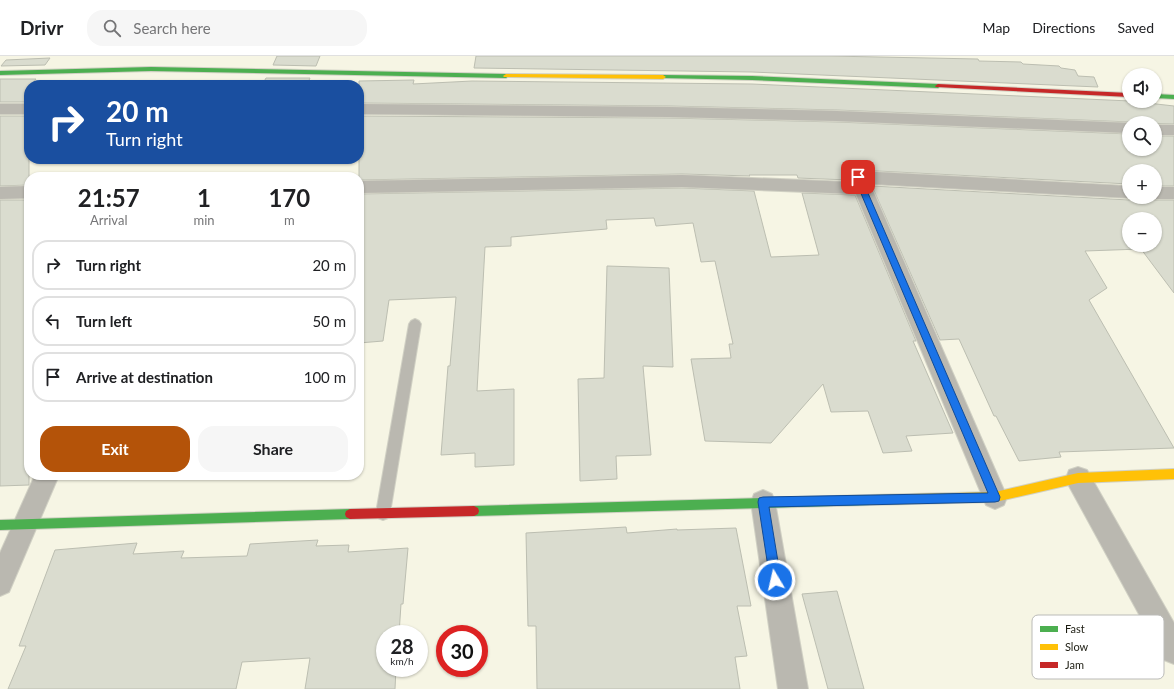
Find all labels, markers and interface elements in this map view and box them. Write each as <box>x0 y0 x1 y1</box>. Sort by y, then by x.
search box <box>87 10 367 46</box>
text: Drivr <box>20 16 63 39</box>
icon: search <box>101 17 123 39</box>
text: Search here <box>133 19 211 37</box>
text: Map <box>983 19 1010 36</box>
text: Directions <box>1032 19 1095 36</box>
text: Saved <box>1117 19 1154 36</box>
map controls <box>1122 68 1162 252</box>
button: sound <box>1122 68 1162 108</box>
text: 20 m <box>106 94 169 128</box>
icon: right <box>40 96 92 148</box>
button: search <box>1122 116 1162 156</box>
text: Turn right <box>106 128 183 150</box>
pin <box>841 160 875 194</box>
button: + <box>1122 164 1162 204</box>
icon: arrive <box>847 166 869 188</box>
text: 21:57 <box>78 183 140 212</box>
text: 1 <box>197 183 211 212</box>
text: 170 <box>268 183 310 212</box>
text: Arrival <box>90 212 127 228</box>
text: min <box>194 212 215 228</box>
text: m <box>284 212 295 228</box>
button: − <box>1122 212 1162 252</box>
icon: right <box>42 254 64 276</box>
text: Turn right <box>76 256 141 274</box>
text: 20 m <box>312 256 346 274</box>
icon: left <box>42 310 64 332</box>
text: Turn left <box>76 312 132 330</box>
text: 50 m <box>312 312 346 330</box>
icon: arrive <box>42 366 64 388</box>
text: Arrive at destination <box>76 368 213 386</box>
text: 100 m <box>304 368 346 386</box>
button: Exit <box>40 426 190 472</box>
button: Share <box>198 426 348 472</box>
position arrow <box>754 559 796 601</box>
legend <box>1032 615 1164 679</box>
text: Fast <box>1065 622 1085 635</box>
speed limit sign: 30 <box>436 625 488 677</box>
text: 28 <box>390 634 414 658</box>
text: Slow <box>1065 640 1089 653</box>
text: km/h <box>390 655 414 667</box>
text: Jam <box>1065 658 1084 671</box>

